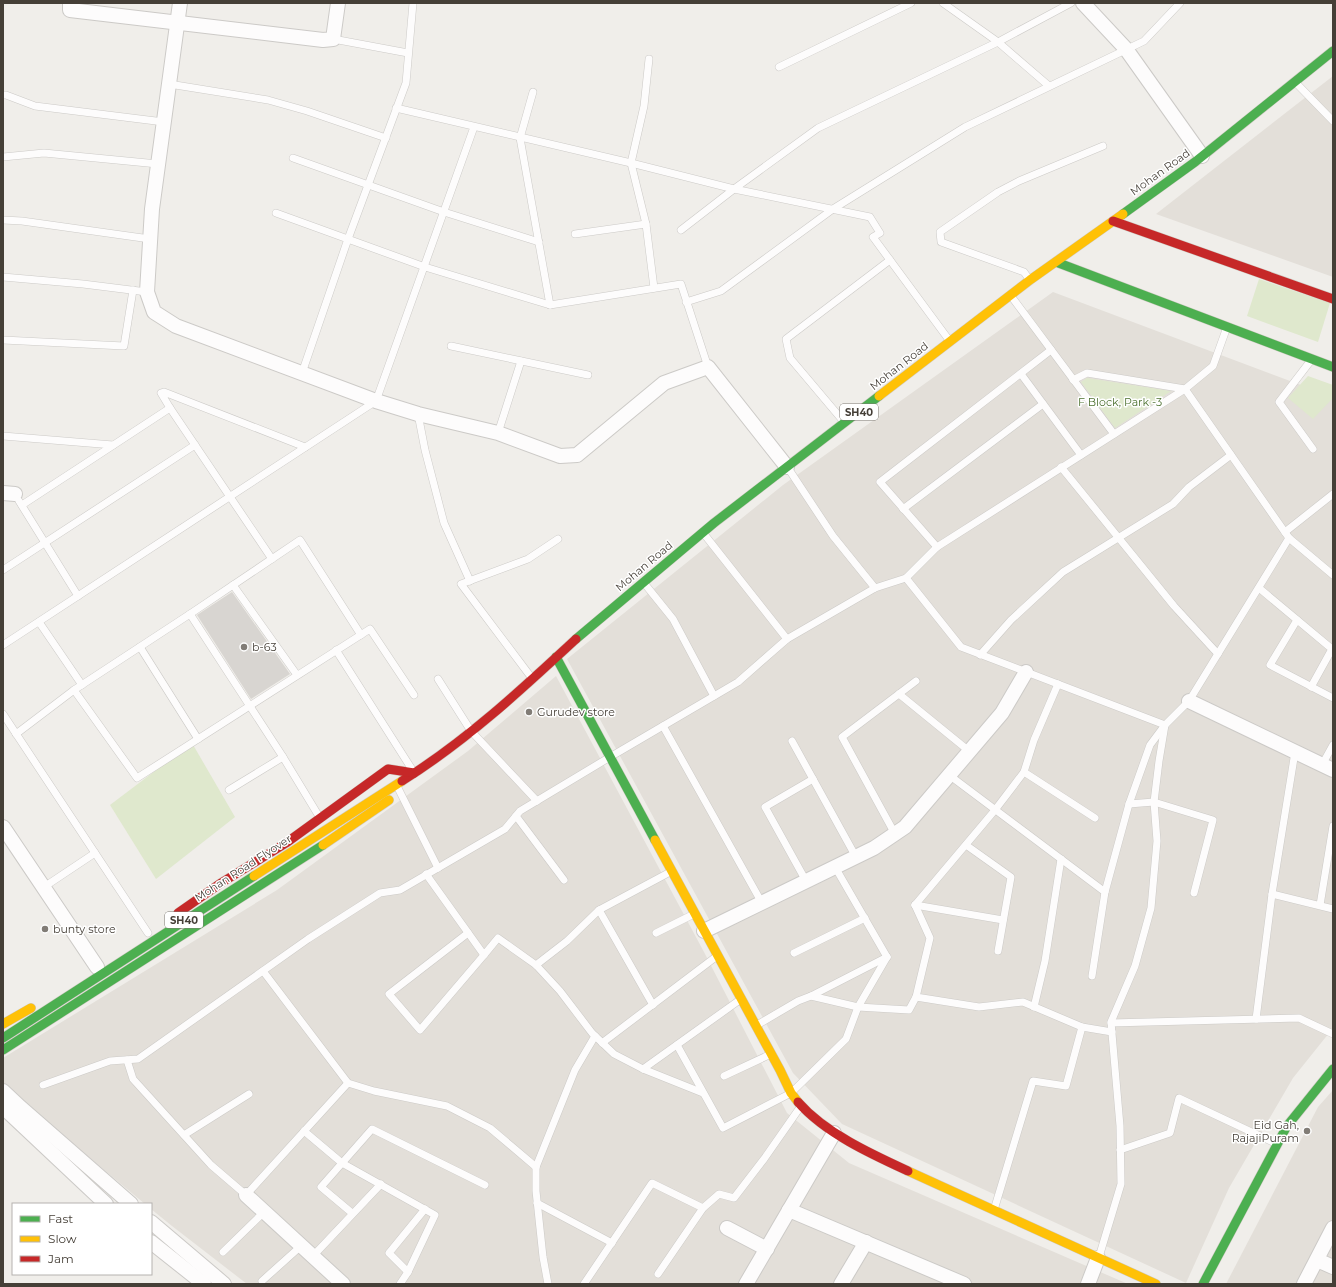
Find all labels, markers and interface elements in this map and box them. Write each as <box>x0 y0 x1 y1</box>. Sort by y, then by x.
street label: Mohan Road <box>1127 146 1193 198</box>
street label: Mohan Road <box>867 339 931 393</box>
park label: F Block, Park -3 <box>1078 395 1162 409</box>
road number: SH40 <box>840 404 878 420</box>
street label: Mohan Road <box>613 538 675 594</box>
place label: b-63 <box>252 640 277 654</box>
marker: b-63 <box>239 642 249 652</box>
place label: Gurudev store <box>537 705 615 719</box>
marker: Gurudev store <box>524 707 534 717</box>
street label: Mohan Road Flyover <box>192 831 294 905</box>
road number: SH40 <box>165 912 203 928</box>
place label: bunty store <box>53 922 116 936</box>
marker: bunty store <box>40 924 50 934</box>
place label: Eid Gah, RajajiPuram <box>1232 1118 1299 1145</box>
marker: Eid Gah, RajajiPuram <box>1302 1126 1312 1136</box>
legend <box>12 1203 152 1275</box>
text: Fast <box>48 1211 73 1226</box>
text: Slow <box>48 1231 77 1246</box>
text: Jam <box>47 1251 74 1266</box>

